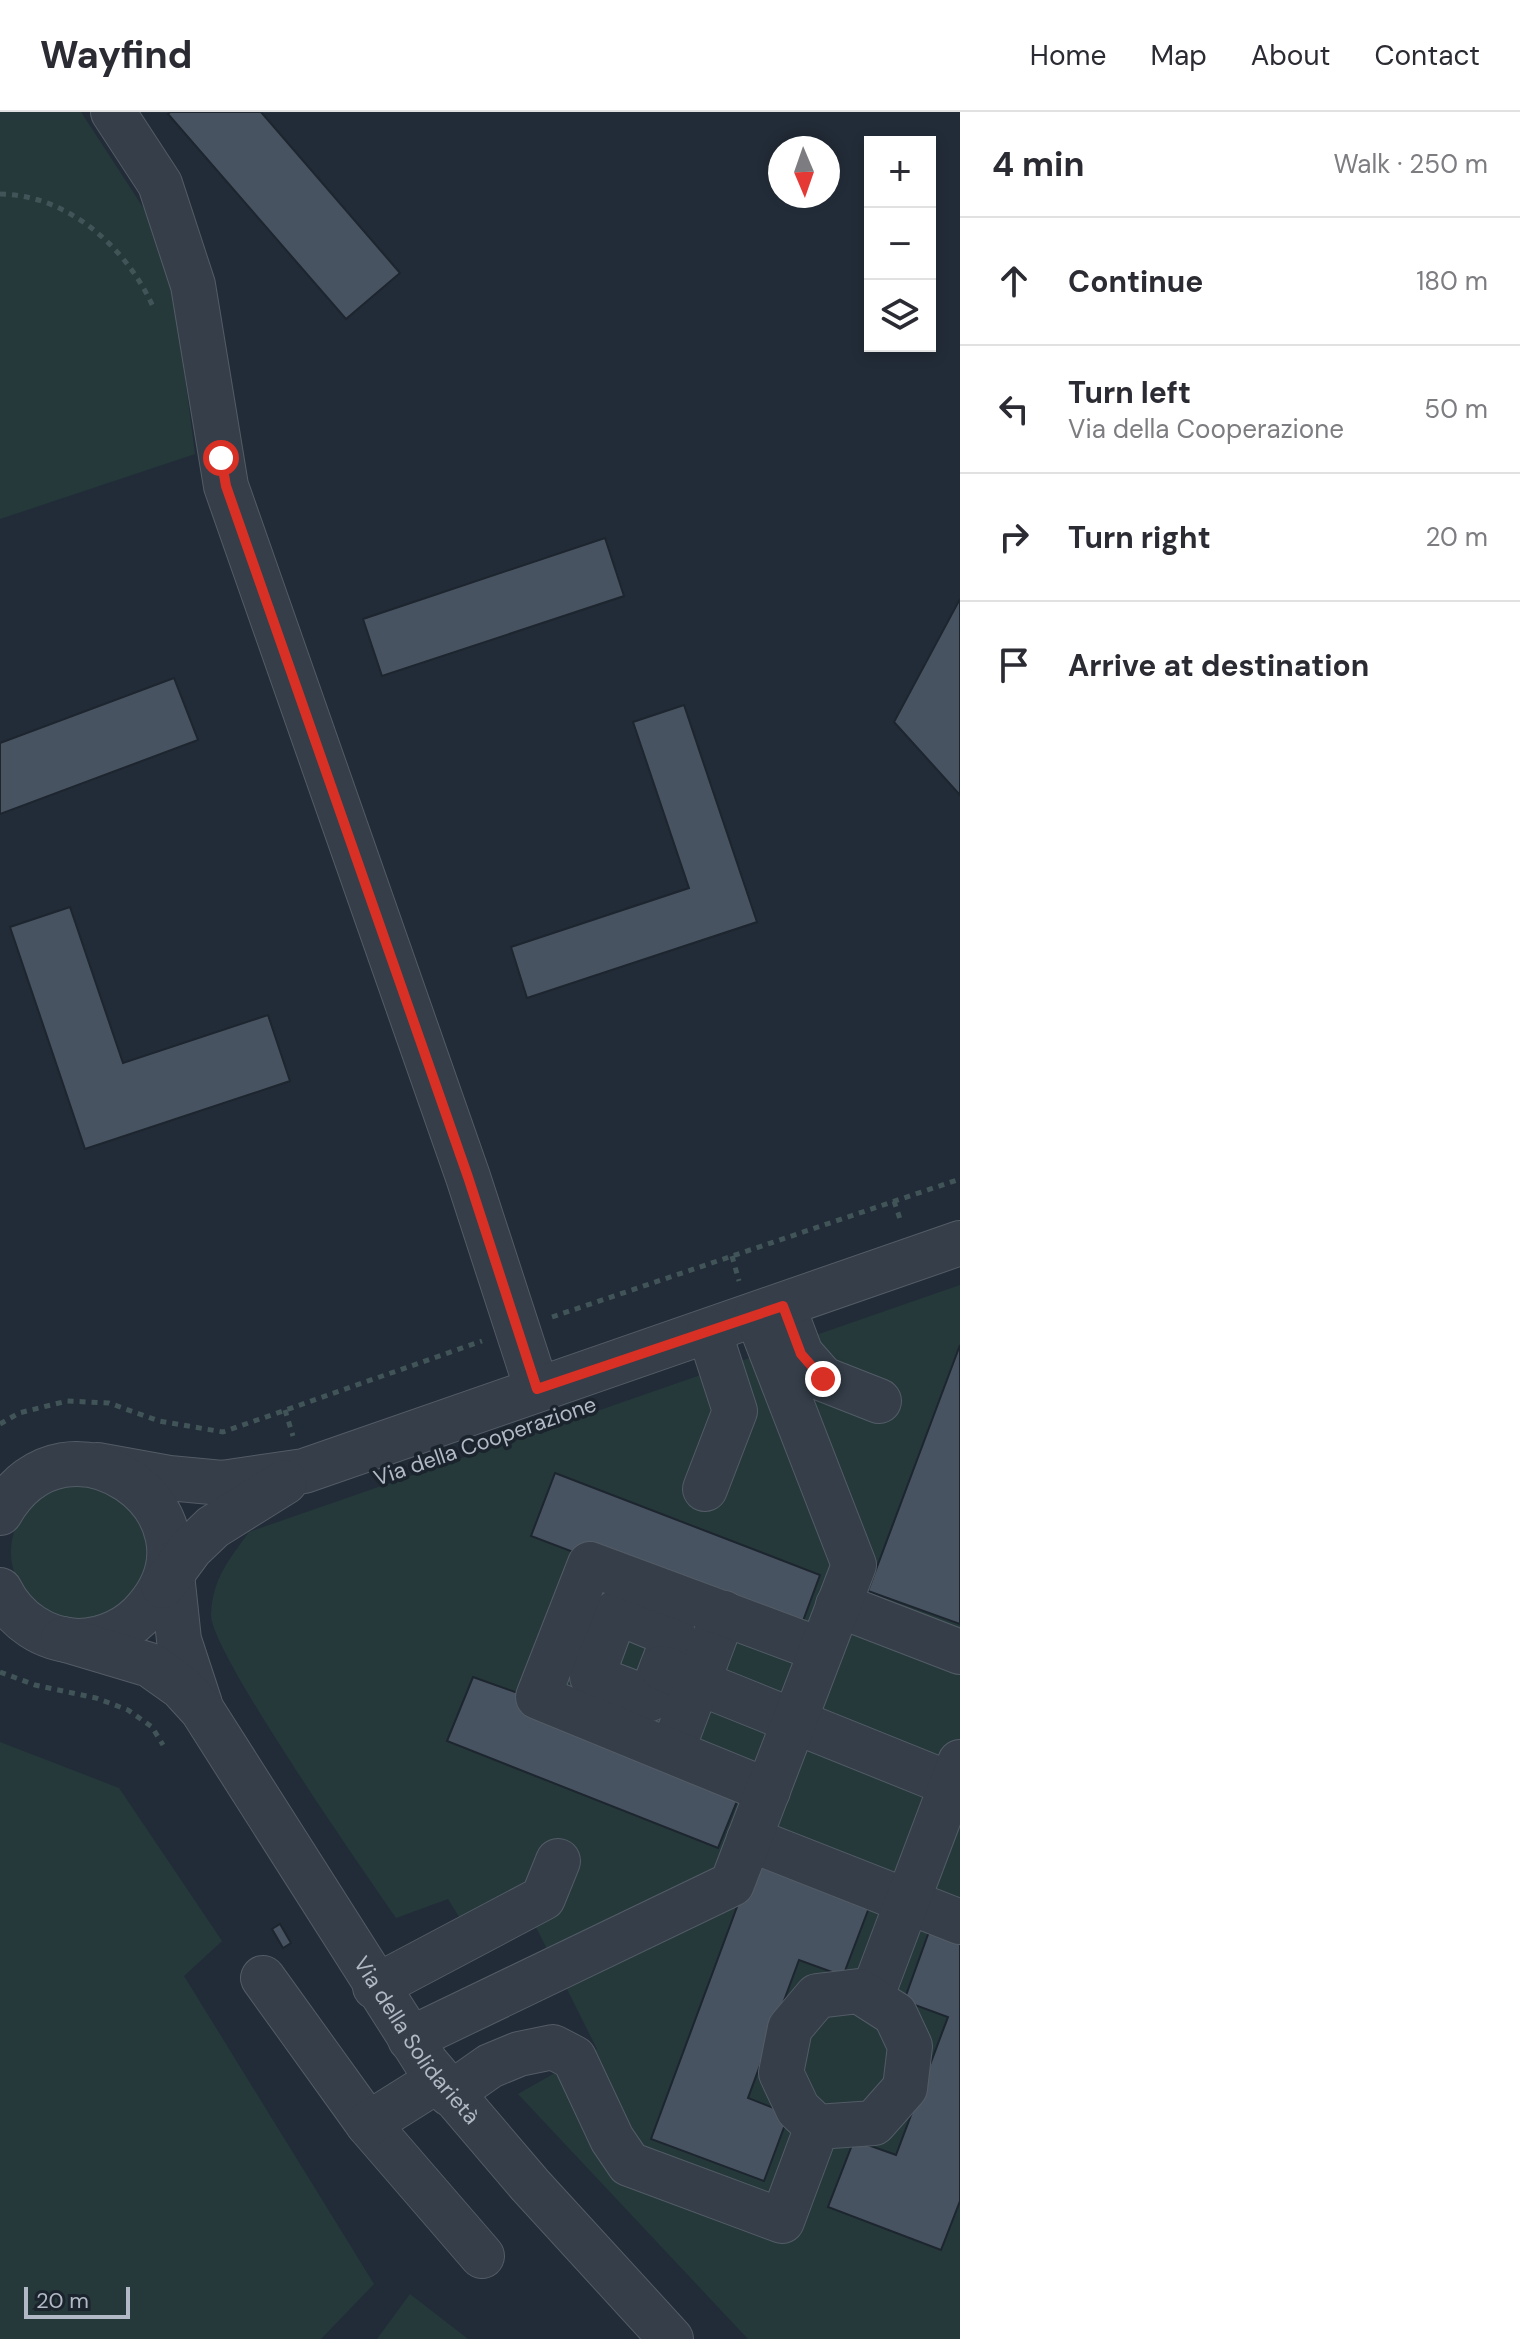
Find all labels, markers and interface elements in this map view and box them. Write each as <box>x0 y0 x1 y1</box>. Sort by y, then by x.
text: Wayfind <box>40 30 193 80</box>
text: Home <box>1030 37 1106 74</box>
text: Map <box>1150 37 1207 74</box>
text: About <box>1251 37 1330 74</box>
text: Contact <box>1374 37 1480 74</box>
north arrow <box>768 136 840 208</box>
map controls <box>864 136 936 352</box>
button: + <box>864 136 936 208</box>
text: 4 min <box>992 142 1084 187</box>
text: Walk · 250 m <box>1333 147 1488 181</box>
button: − <box>864 208 936 280</box>
icon: ahead <box>992 259 1036 303</box>
text: Continue <box>1068 262 1203 301</box>
text: 180 m <box>1416 264 1488 298</box>
button: layers <box>864 280 936 352</box>
text: Turn left <box>1068 373 1191 412</box>
icon: left <box>992 387 1036 431</box>
text: 50 m <box>1424 392 1488 426</box>
text: Via della Cooperazione <box>1068 412 1344 446</box>
route start <box>203 440 239 476</box>
icon: right <box>992 515 1036 559</box>
text: Turn right <box>1068 518 1211 557</box>
text: 20 m <box>1425 520 1488 554</box>
icon: arrive <box>992 643 1036 687</box>
text: Arrive at destination <box>1068 646 1369 685</box>
route end <box>805 1361 841 1397</box>
street label: Via della Cooperazione <box>370 1389 600 1493</box>
street label: Via della Solidarietà <box>348 1951 486 2130</box>
scale bar <box>24 2283 130 2319</box>
text: 20 m <box>36 2286 89 2315</box>

